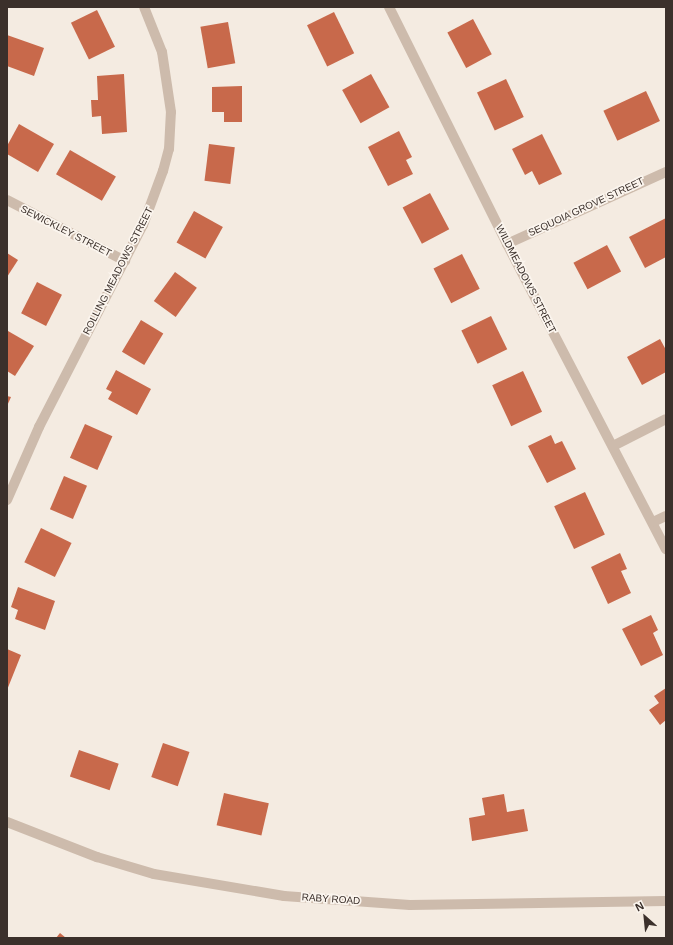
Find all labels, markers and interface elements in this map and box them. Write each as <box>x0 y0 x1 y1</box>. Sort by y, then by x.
street label: SEQUOIA GROVE STREET <box>526 175 646 239</box>
street label: SEWICKLEY STREET <box>18 203 114 259</box>
street label: ROLLING MEADOWS STREET <box>80 205 156 337</box>
street label: WILDMEADOWS STREET <box>493 223 559 335</box>
street label: RABY ROAD <box>301 891 361 907</box>
north arrow <box>625 897 665 937</box>
text: N <box>633 899 646 913</box>

